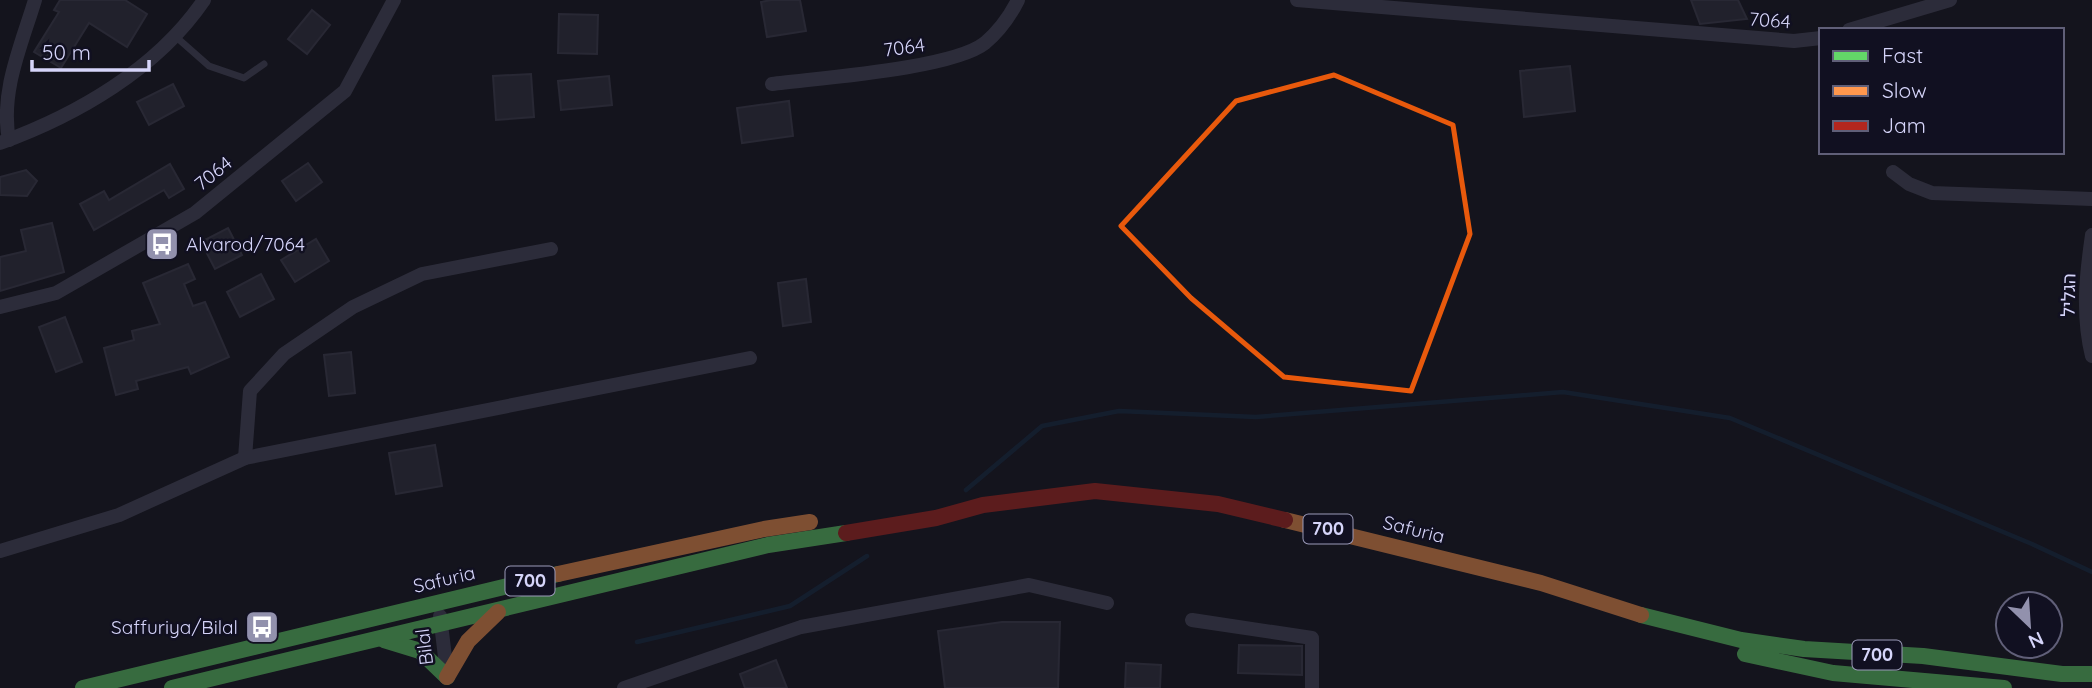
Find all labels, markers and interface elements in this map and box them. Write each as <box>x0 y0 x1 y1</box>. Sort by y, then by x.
street label: 7064 <box>1748 7 1792 33</box>
scale bar <box>32 28 149 72</box>
legend <box>1819 28 2064 154</box>
street label: 7064 <box>882 32 926 62</box>
text: 50 m <box>42 39 91 65</box>
text: Fast <box>1882 42 1923 68</box>
text: Slow <box>1882 77 1927 103</box>
text: Jam <box>1882 112 1926 138</box>
street label: 7064 <box>189 151 237 195</box>
bus stop icon: Alvarod/7064 <box>143 225 181 263</box>
place label: Alvarod/7064 <box>186 232 305 256</box>
street label: הגליל <box>2056 273 2080 317</box>
street label: Safuria <box>1381 510 1447 548</box>
road number: 700 <box>1304 514 1352 544</box>
street label: Safuria <box>411 560 477 598</box>
road number: 700 <box>505 566 554 596</box>
north arrow <box>1994 590 2064 660</box>
bus stop icon: Saffuriya/Bilal <box>243 608 281 646</box>
place label: Saffuriya/Bilal <box>111 615 238 639</box>
street label: Bilal <box>410 627 438 667</box>
text: N <box>2025 627 2048 654</box>
road number: 700 <box>1853 640 1902 670</box>

